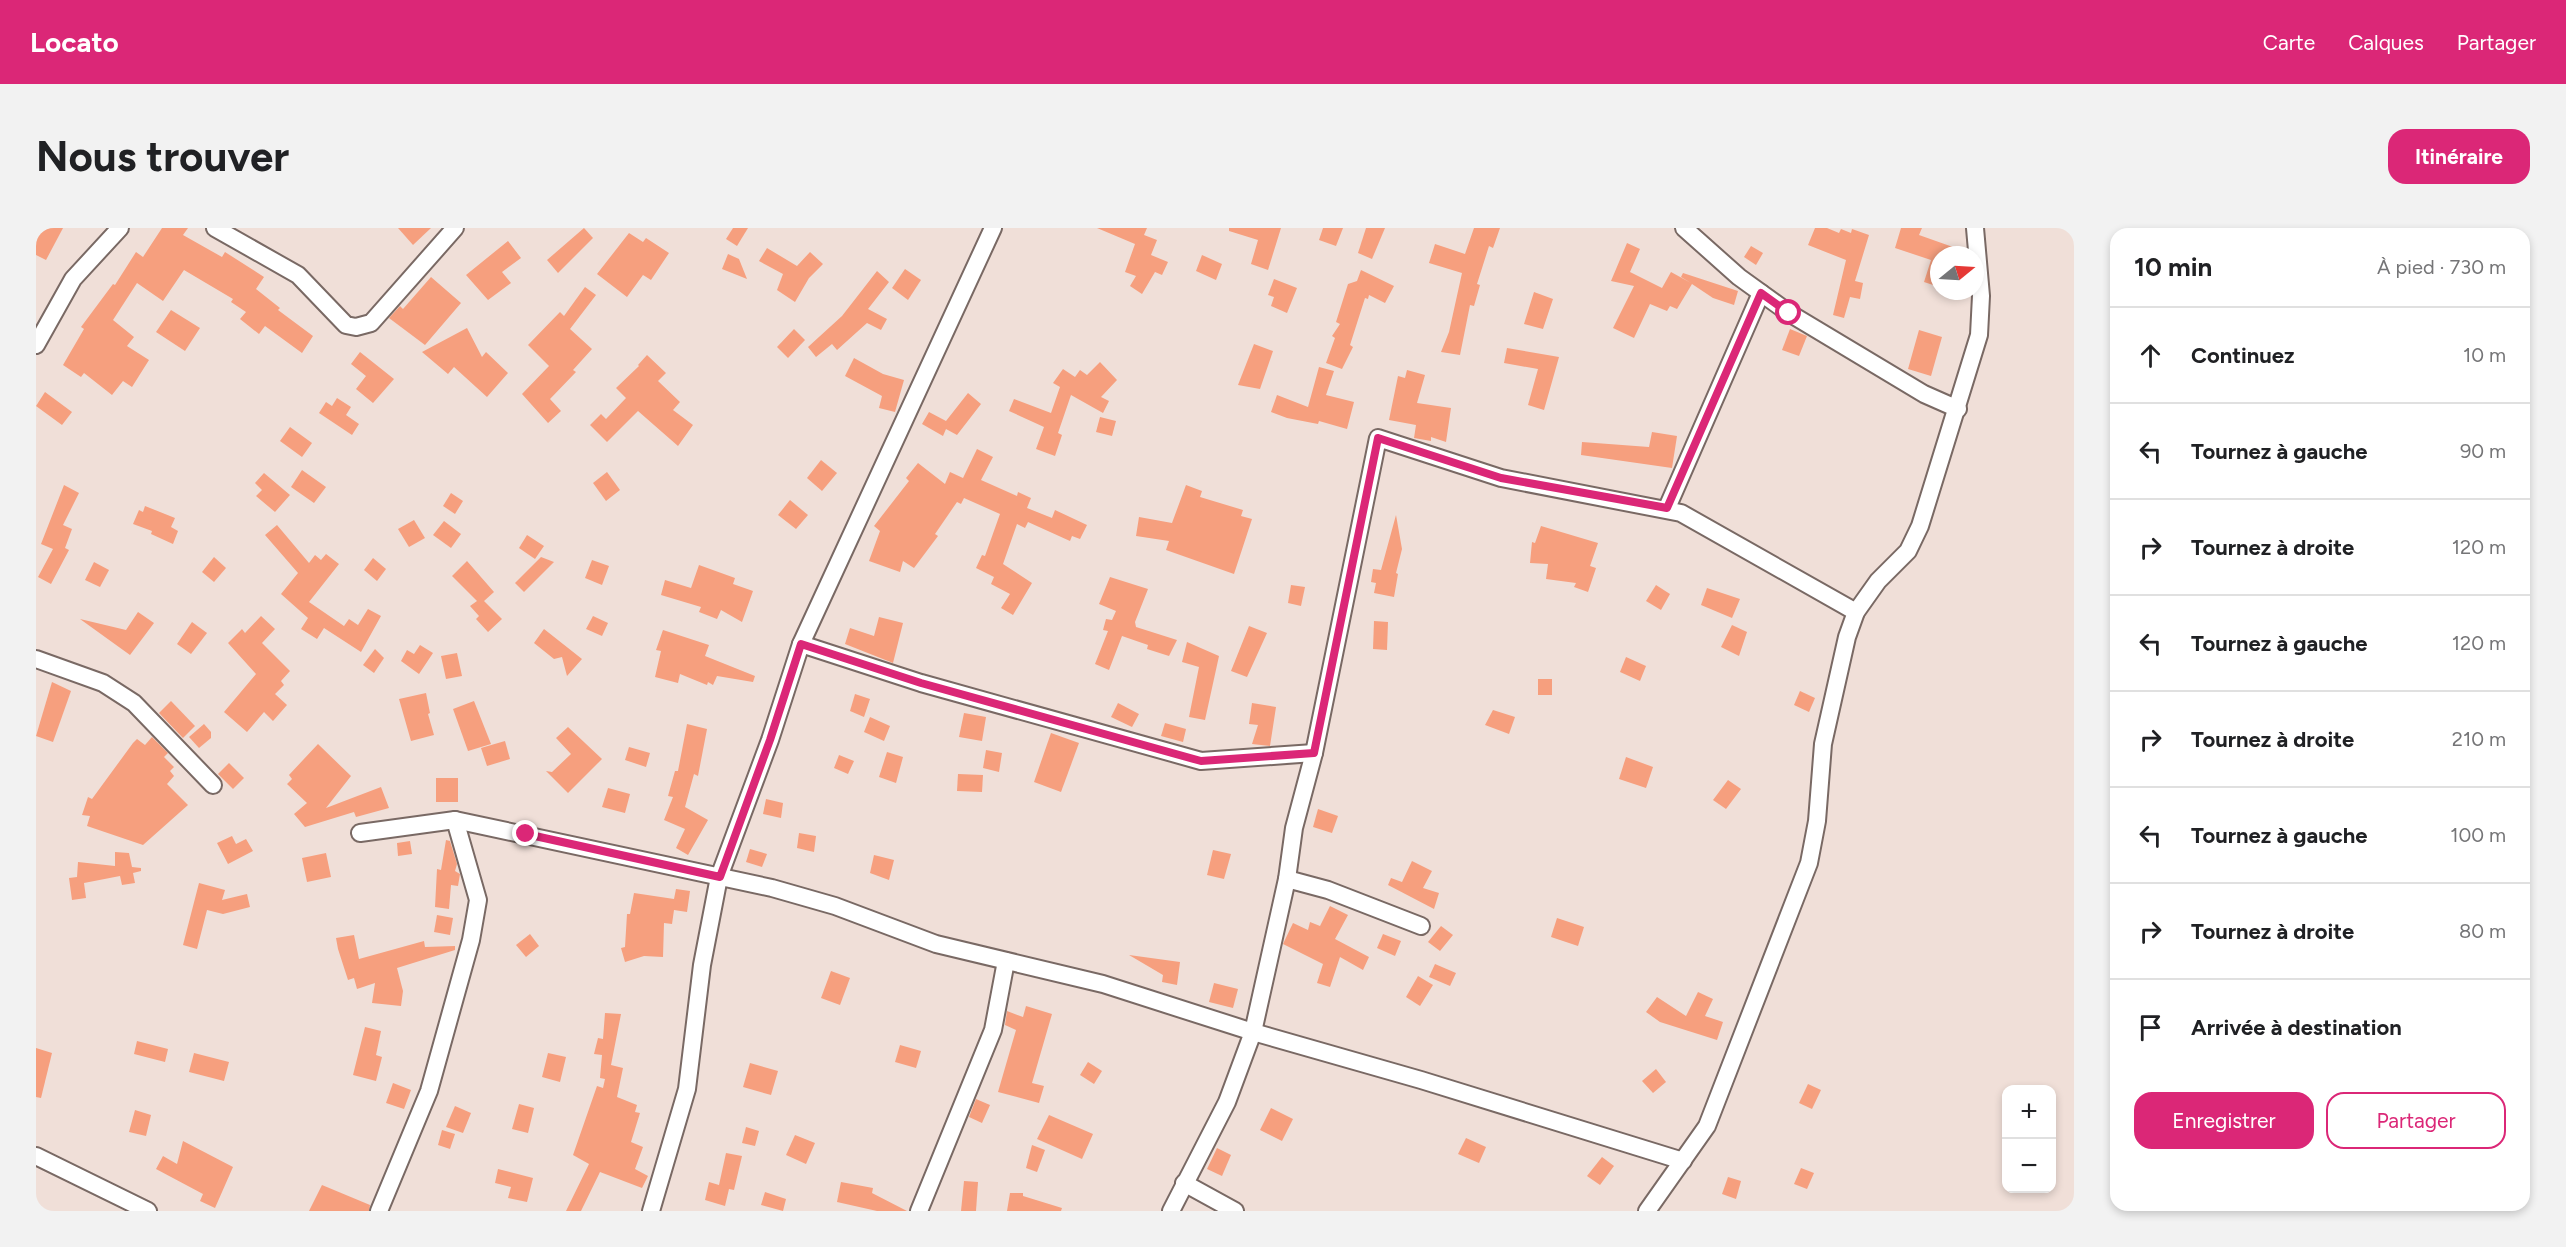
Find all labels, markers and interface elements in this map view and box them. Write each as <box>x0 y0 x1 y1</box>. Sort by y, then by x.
text: Locato <box>30 25 119 59</box>
text: Carte <box>2263 30 2315 55</box>
text: Calques <box>2348 30 2424 55</box>
text: Partager <box>2457 30 2536 55</box>
button: Itinéraire <box>2388 129 2530 184</box>
text: Nous trouver <box>36 131 289 182</box>
north arrow <box>1930 246 1984 300</box>
text: 10 min <box>2134 251 2212 283</box>
text: À pied · 730 m <box>2377 255 2506 279</box>
route start <box>1775 299 1801 325</box>
icon: ahead <box>2134 339 2167 372</box>
text: Continuez <box>2191 342 2295 369</box>
text: 10 m <box>2463 343 2506 367</box>
icon: left <box>2134 435 2167 468</box>
text: Tournez à gauche <box>2191 438 2367 465</box>
text: 90 m <box>2460 439 2506 463</box>
icon: right <box>2134 531 2167 564</box>
text: Tournez à droite <box>2191 534 2354 561</box>
text: 120 m <box>2452 535 2506 559</box>
icon: left <box>2134 627 2167 660</box>
text: Tournez à gauche <box>2191 630 2367 657</box>
text: 120 m <box>2452 631 2506 655</box>
icon: right <box>2134 723 2167 756</box>
text: Tournez à droite <box>2191 726 2354 753</box>
text: 210 m <box>2452 727 2506 751</box>
icon: left <box>2134 819 2167 852</box>
route end <box>512 820 538 846</box>
text: Tournez à gauche <box>2191 822 2367 849</box>
text: 100 m <box>2450 823 2506 847</box>
icon: right <box>2134 915 2167 948</box>
text: Tournez à droite <box>2191 918 2354 945</box>
text: 80 m <box>2459 919 2506 943</box>
icon: arrive <box>2134 1011 2167 1044</box>
text: Arrivée à destination <box>2191 1014 2402 1041</box>
map controls <box>2002 1085 2056 1193</box>
button: + <box>2002 1085 2056 1139</box>
button: Enregistrer <box>2134 1092 2314 1149</box>
button: Partager <box>2326 1092 2506 1149</box>
button: − <box>2002 1139 2056 1193</box>

